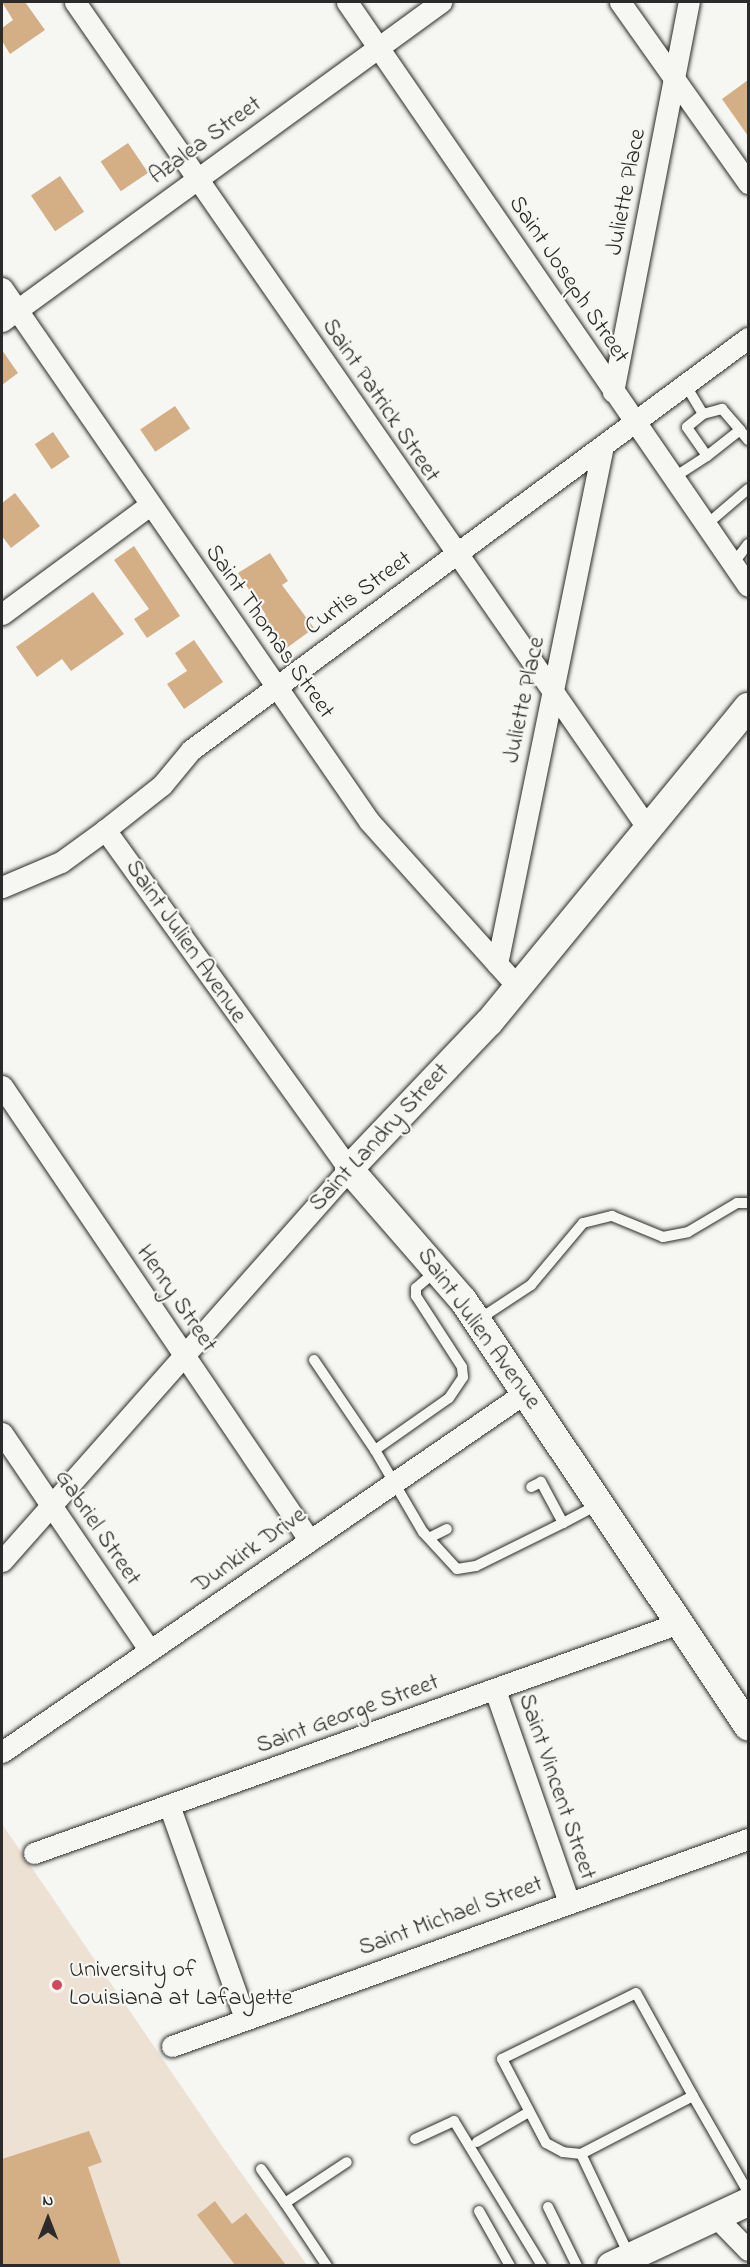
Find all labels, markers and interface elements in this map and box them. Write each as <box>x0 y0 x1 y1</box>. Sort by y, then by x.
street label: Azalea Street <box>144 91 268 191</box>
street label: Juliette Place <box>601 126 653 258</box>
street label: Saint Joseph Street <box>501 191 635 369</box>
street label: Saint Patrick Street <box>315 314 445 488</box>
street label: Saint Thomas Street <box>198 539 340 725</box>
street label: Curtis Street <box>300 546 418 642</box>
street label: Juliette Place <box>498 634 552 766</box>
street label: Saint Julien Avenue <box>118 855 252 1029</box>
street label: Saint Landry Street <box>304 1058 456 1218</box>
street label: Henry Street <box>129 1240 223 1358</box>
street label: Saint Julien Avenue <box>410 1243 546 1415</box>
street label: Gabriel Street <box>48 1465 146 1591</box>
street label: Dunkirk Drive <box>188 1501 312 1601</box>
street label: Saint George Street <box>253 1669 443 1761</box>
street label: Saint Vincent Street <box>511 1690 601 1884</box>
street label: Saint Michael Street <box>355 1870 547 1964</box>
place label: University of Louisiana at Lafayette <box>69 1957 293 2013</box>
marker: University of Louisiana at Lafayette <box>50 1978 64 1992</box>
north arrow <box>18 2189 78 2249</box>
text: N <box>43 2189 53 2213</box>

